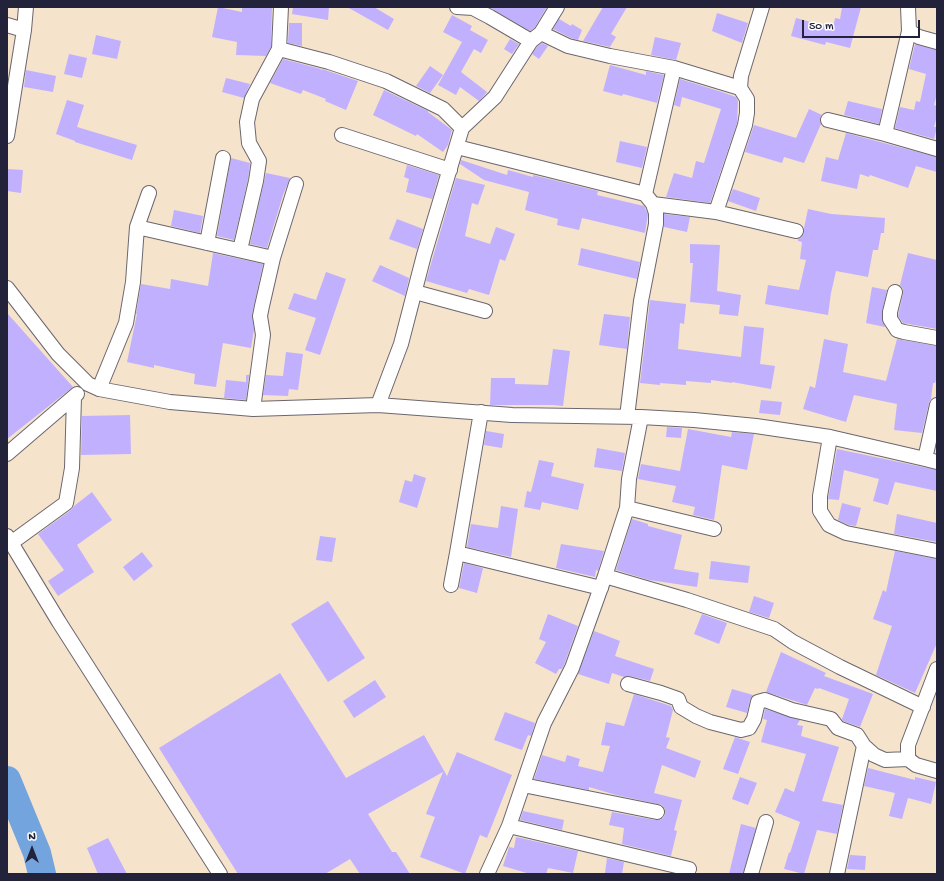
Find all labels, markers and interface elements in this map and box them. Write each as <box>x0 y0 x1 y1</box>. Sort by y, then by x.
scale bar <box>804 12 922 38</box>
text: 50 m <box>809 20 834 34</box>
north arrow <box>12 829 52 869</box>
text: N <box>28 831 36 843</box>

